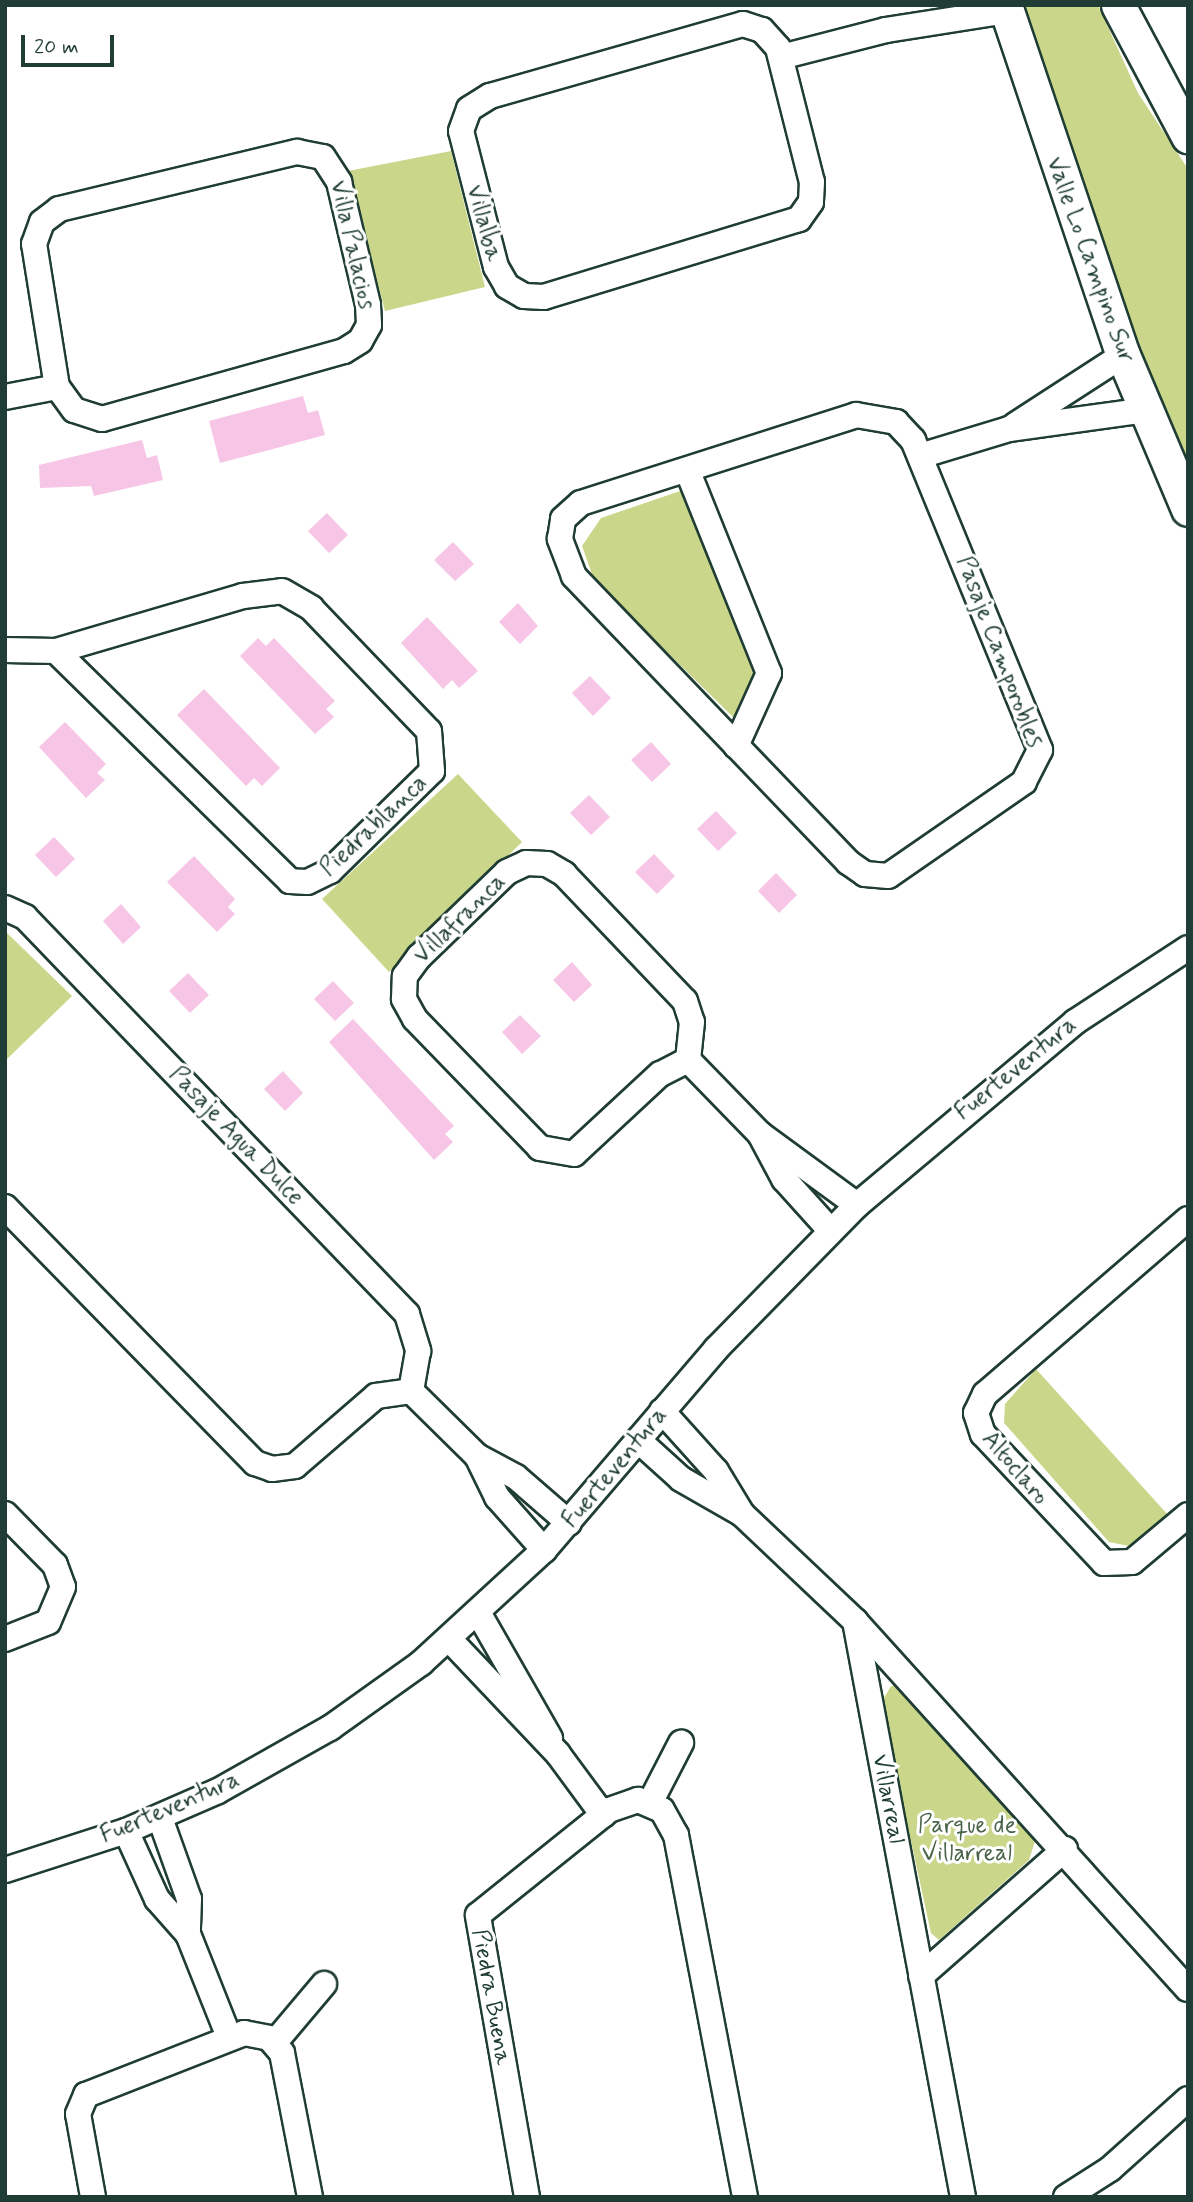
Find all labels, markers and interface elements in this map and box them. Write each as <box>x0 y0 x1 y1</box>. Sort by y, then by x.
scale bar <box>24 21 117 65</box>
text: 20 m <box>34 33 79 61</box>
street label: Valle Lo Campino Sur <box>1039 153 1141 367</box>
street label: Villa Palacios <box>324 179 380 311</box>
street label: Villalba <box>459 182 509 264</box>
street label: Pasaje Camporobles <box>949 552 1049 752</box>
street label: Piedrablanca <box>314 769 434 883</box>
street label: Villafranca <box>408 868 512 970</box>
street label: Fuerteventura <box>949 1011 1083 1127</box>
street label: Pasaje Agua Dulce <box>163 1061 309 1211</box>
street label: Fuerteventura <box>556 1402 674 1534</box>
street label: Altoclaro <box>975 1425 1055 1511</box>
street label: Villarreal <box>865 1752 911 1846</box>
street label: Fuerteventura <box>96 1766 244 1850</box>
park label: Parque de Villarreal <box>918 1812 1016 1868</box>
street label: Piedra Buena <box>465 1927 517 2067</box>

